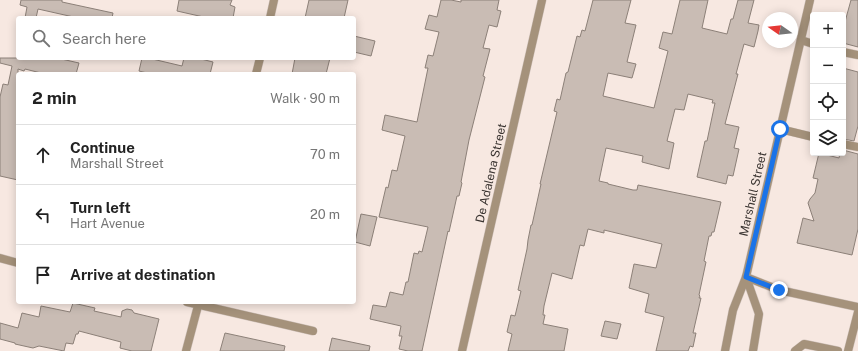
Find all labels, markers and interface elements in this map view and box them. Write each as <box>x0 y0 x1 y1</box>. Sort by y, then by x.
north arrow <box>762 12 798 48</box>
map controls <box>810 12 846 156</box>
button: + <box>810 12 846 48</box>
search box <box>16 16 356 60</box>
icon: search <box>30 27 52 49</box>
text: Search here <box>62 30 146 47</box>
button: − <box>810 48 846 84</box>
button: locate <box>810 84 846 120</box>
text: 2 min <box>32 88 77 108</box>
text: Walk · 90 m <box>270 91 340 106</box>
route start <box>771 120 789 138</box>
button: layers <box>810 120 846 156</box>
street label: De Adalena Street <box>473 122 509 224</box>
text: Continue <box>70 139 135 156</box>
icon: ahead <box>32 144 54 166</box>
text: 70 m <box>310 147 340 162</box>
street label: Marshall Street <box>736 150 770 238</box>
text: Marshall Street <box>70 156 164 171</box>
text: Turn left <box>70 199 131 216</box>
icon: left <box>32 204 54 226</box>
text: 20 m <box>310 207 340 222</box>
text: Hart Avenue <box>70 216 145 231</box>
icon: arrive <box>32 264 54 286</box>
text: Arrive at destination <box>70 266 215 283</box>
route end <box>770 281 788 299</box>

